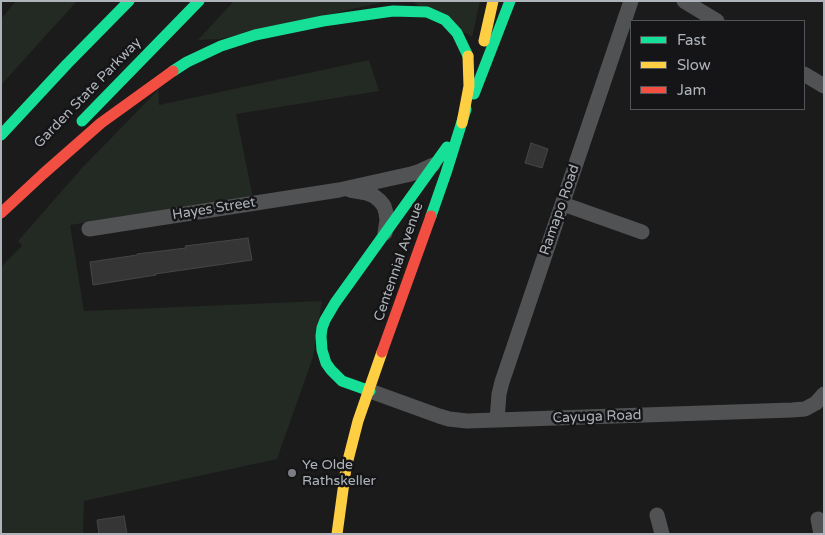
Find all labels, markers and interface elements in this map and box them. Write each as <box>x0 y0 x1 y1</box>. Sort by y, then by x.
legend <box>630 20 805 110</box>
text: Fast <box>677 31 706 49</box>
street label: Garden State Parkway <box>31 34 145 152</box>
text: Slow <box>677 56 711 74</box>
text: Jam <box>677 81 706 99</box>
street label: Ramapo Road <box>537 162 583 258</box>
street label: Hayes Street <box>171 194 257 224</box>
street label: Centennial Avenue <box>371 200 427 324</box>
street label: Cayuga Road <box>552 407 642 427</box>
place label: Ye Olde Rathskeller <box>302 457 376 490</box>
marker: Ye Olde Rathskeller <box>286 467 298 479</box>

